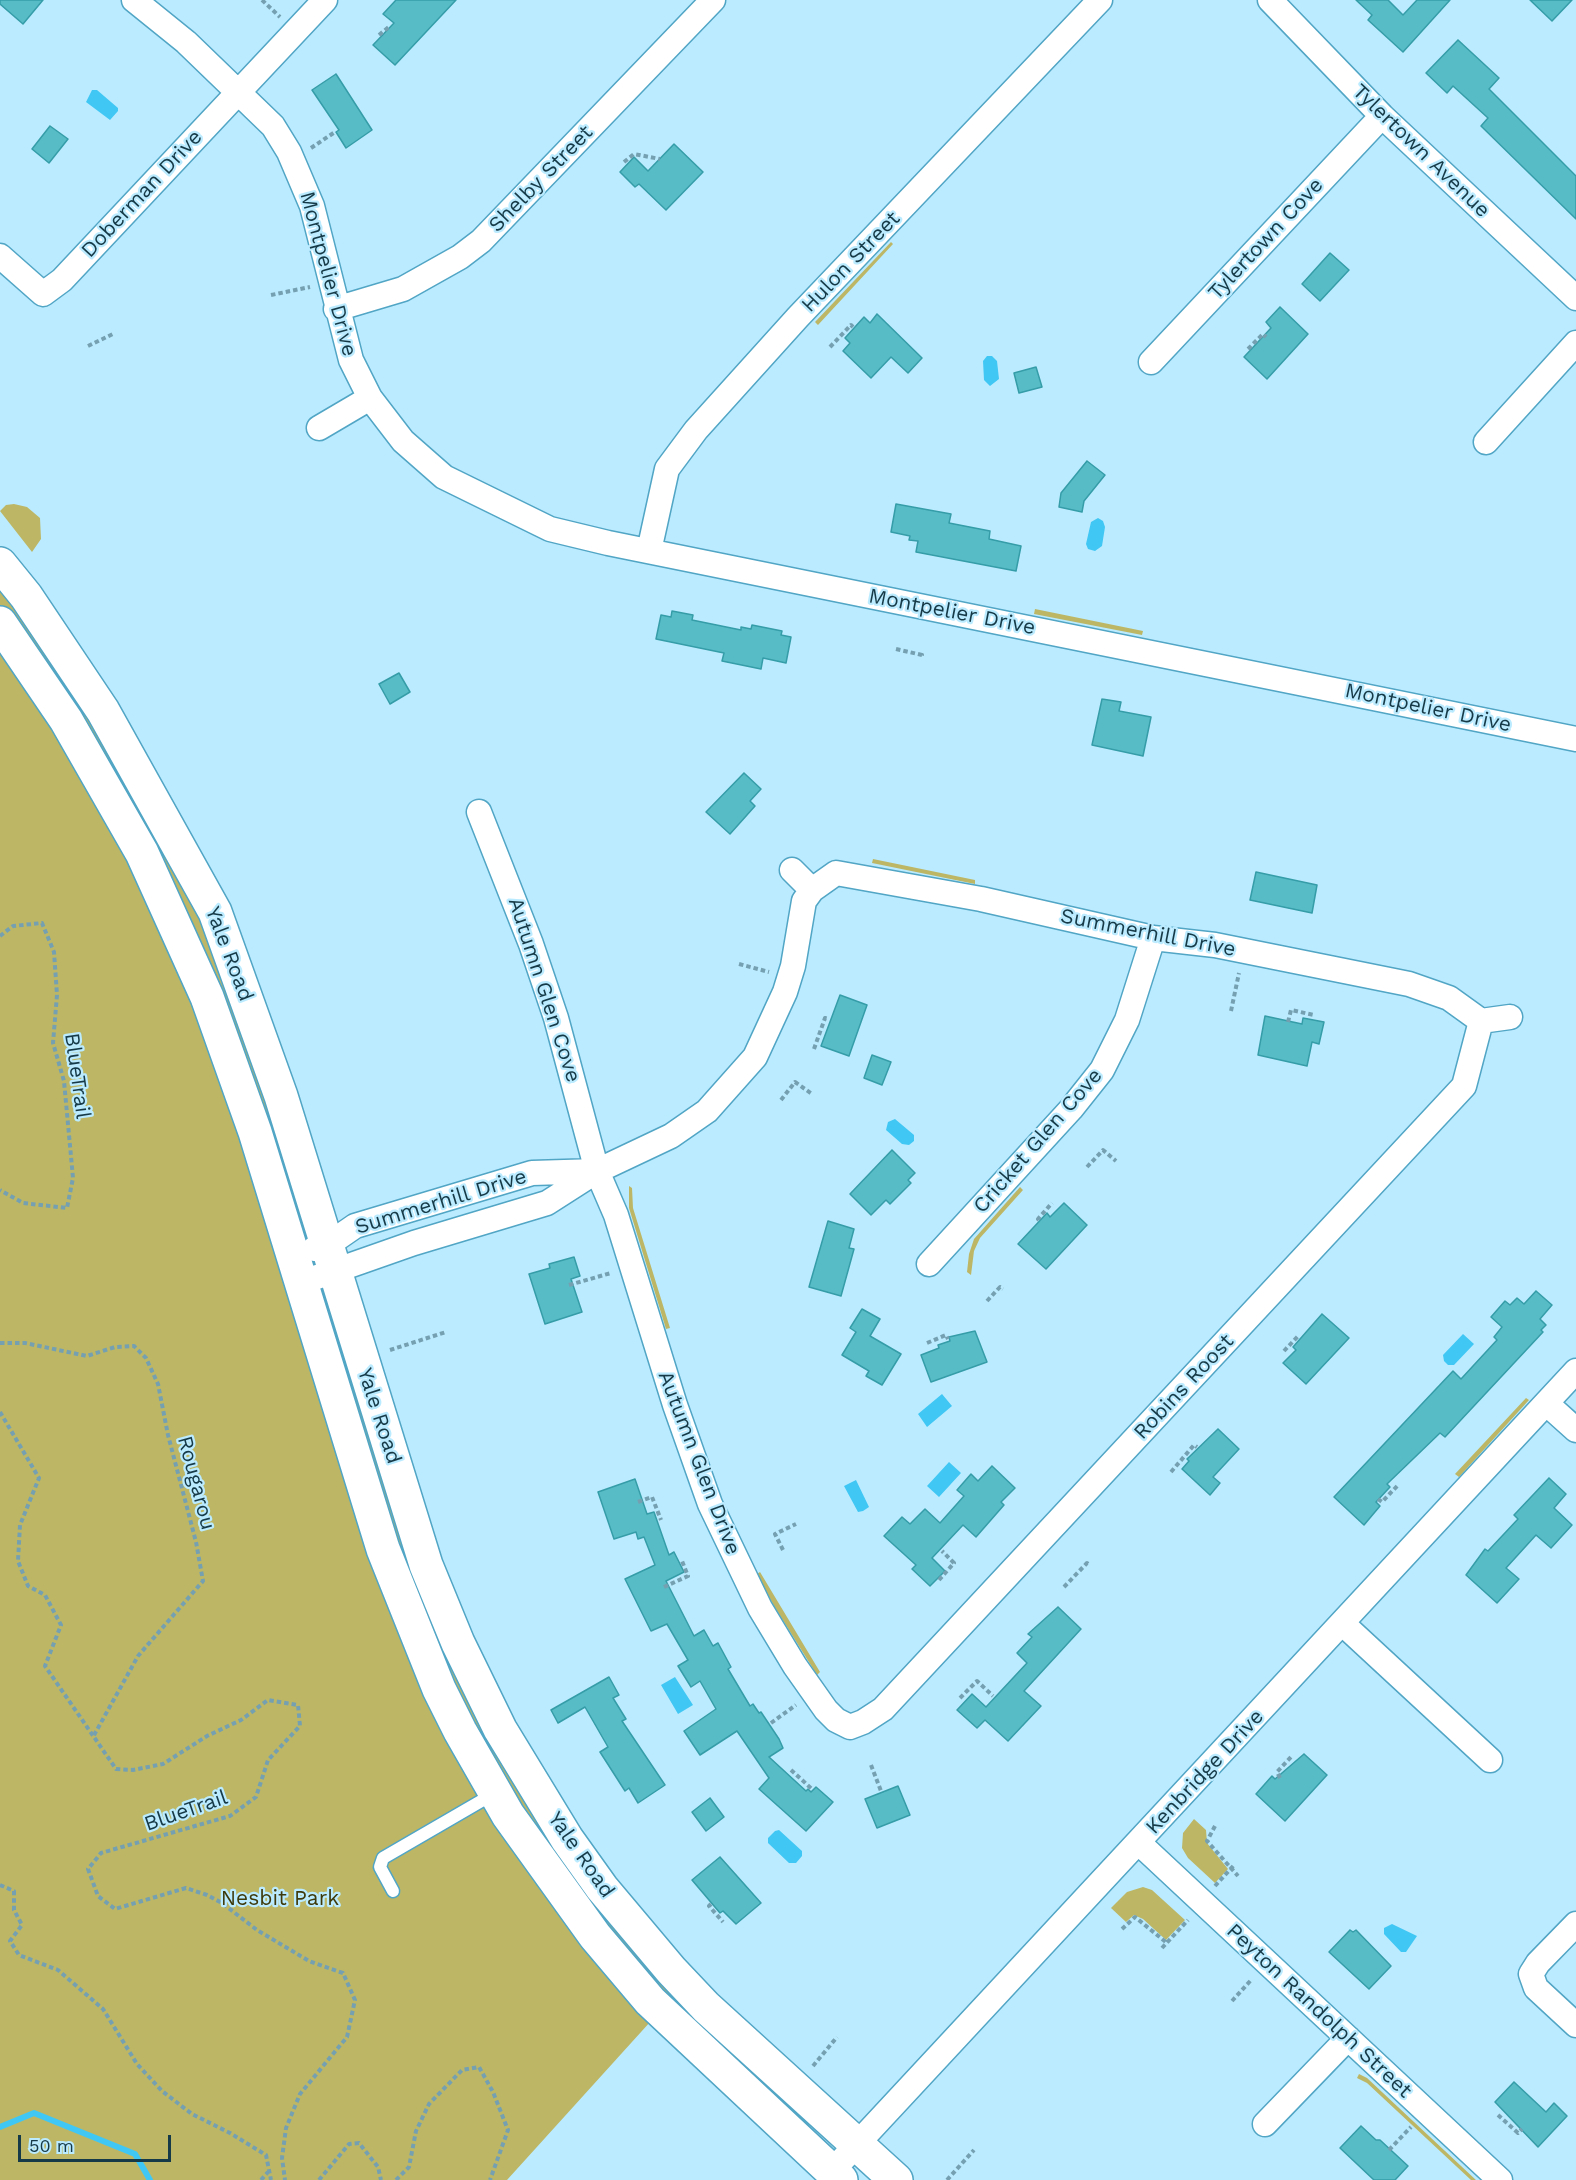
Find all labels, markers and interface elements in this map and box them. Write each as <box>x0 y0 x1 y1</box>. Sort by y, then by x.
street label: Tylertown Avenue <box>1347 79 1495 223</box>
street label: Shelby Street <box>484 120 598 238</box>
street label: Doberman Drive <box>76 125 208 263</box>
street label: Tylertown Cove <box>1203 173 1329 305</box>
street label: Montpelier Drive <box>294 189 362 359</box>
street label: Hulon Street <box>797 206 905 318</box>
street label: Montpelier Drive <box>866 583 1038 641</box>
street label: Montpelier Drive <box>1343 678 1513 738</box>
street label: Autumn Glen Cove <box>502 895 586 1085</box>
street label: Yale Road <box>199 903 259 1005</box>
street label: Summerhill Drive <box>1058 904 1238 962</box>
street label: BlueTrail <box>59 1031 95 1121</box>
street label: Cricket Glen Cove <box>968 1063 1108 1219</box>
street label: Summerhill Drive <box>352 1164 530 1240</box>
street label: Robins Roost <box>1129 1329 1239 1445</box>
street label: Yale Road <box>352 1365 406 1467</box>
street label: Autumn Glen Drive <box>652 1368 746 1558</box>
street label: Rougarou <box>171 1433 221 1533</box>
street label: Kenbridge Drive <box>1141 1704 1269 1840</box>
street label: BlueTrail <box>141 1785 231 1837</box>
street label: Yale Road <box>542 1807 620 1903</box>
park label: Nesbit Park <box>221 1886 339 1912</box>
street label: Peyton Randolph Street <box>1221 1919 1417 2103</box>
scale bar <box>21 2123 174 2161</box>
text: 50 m <box>29 2135 74 2156</box>

